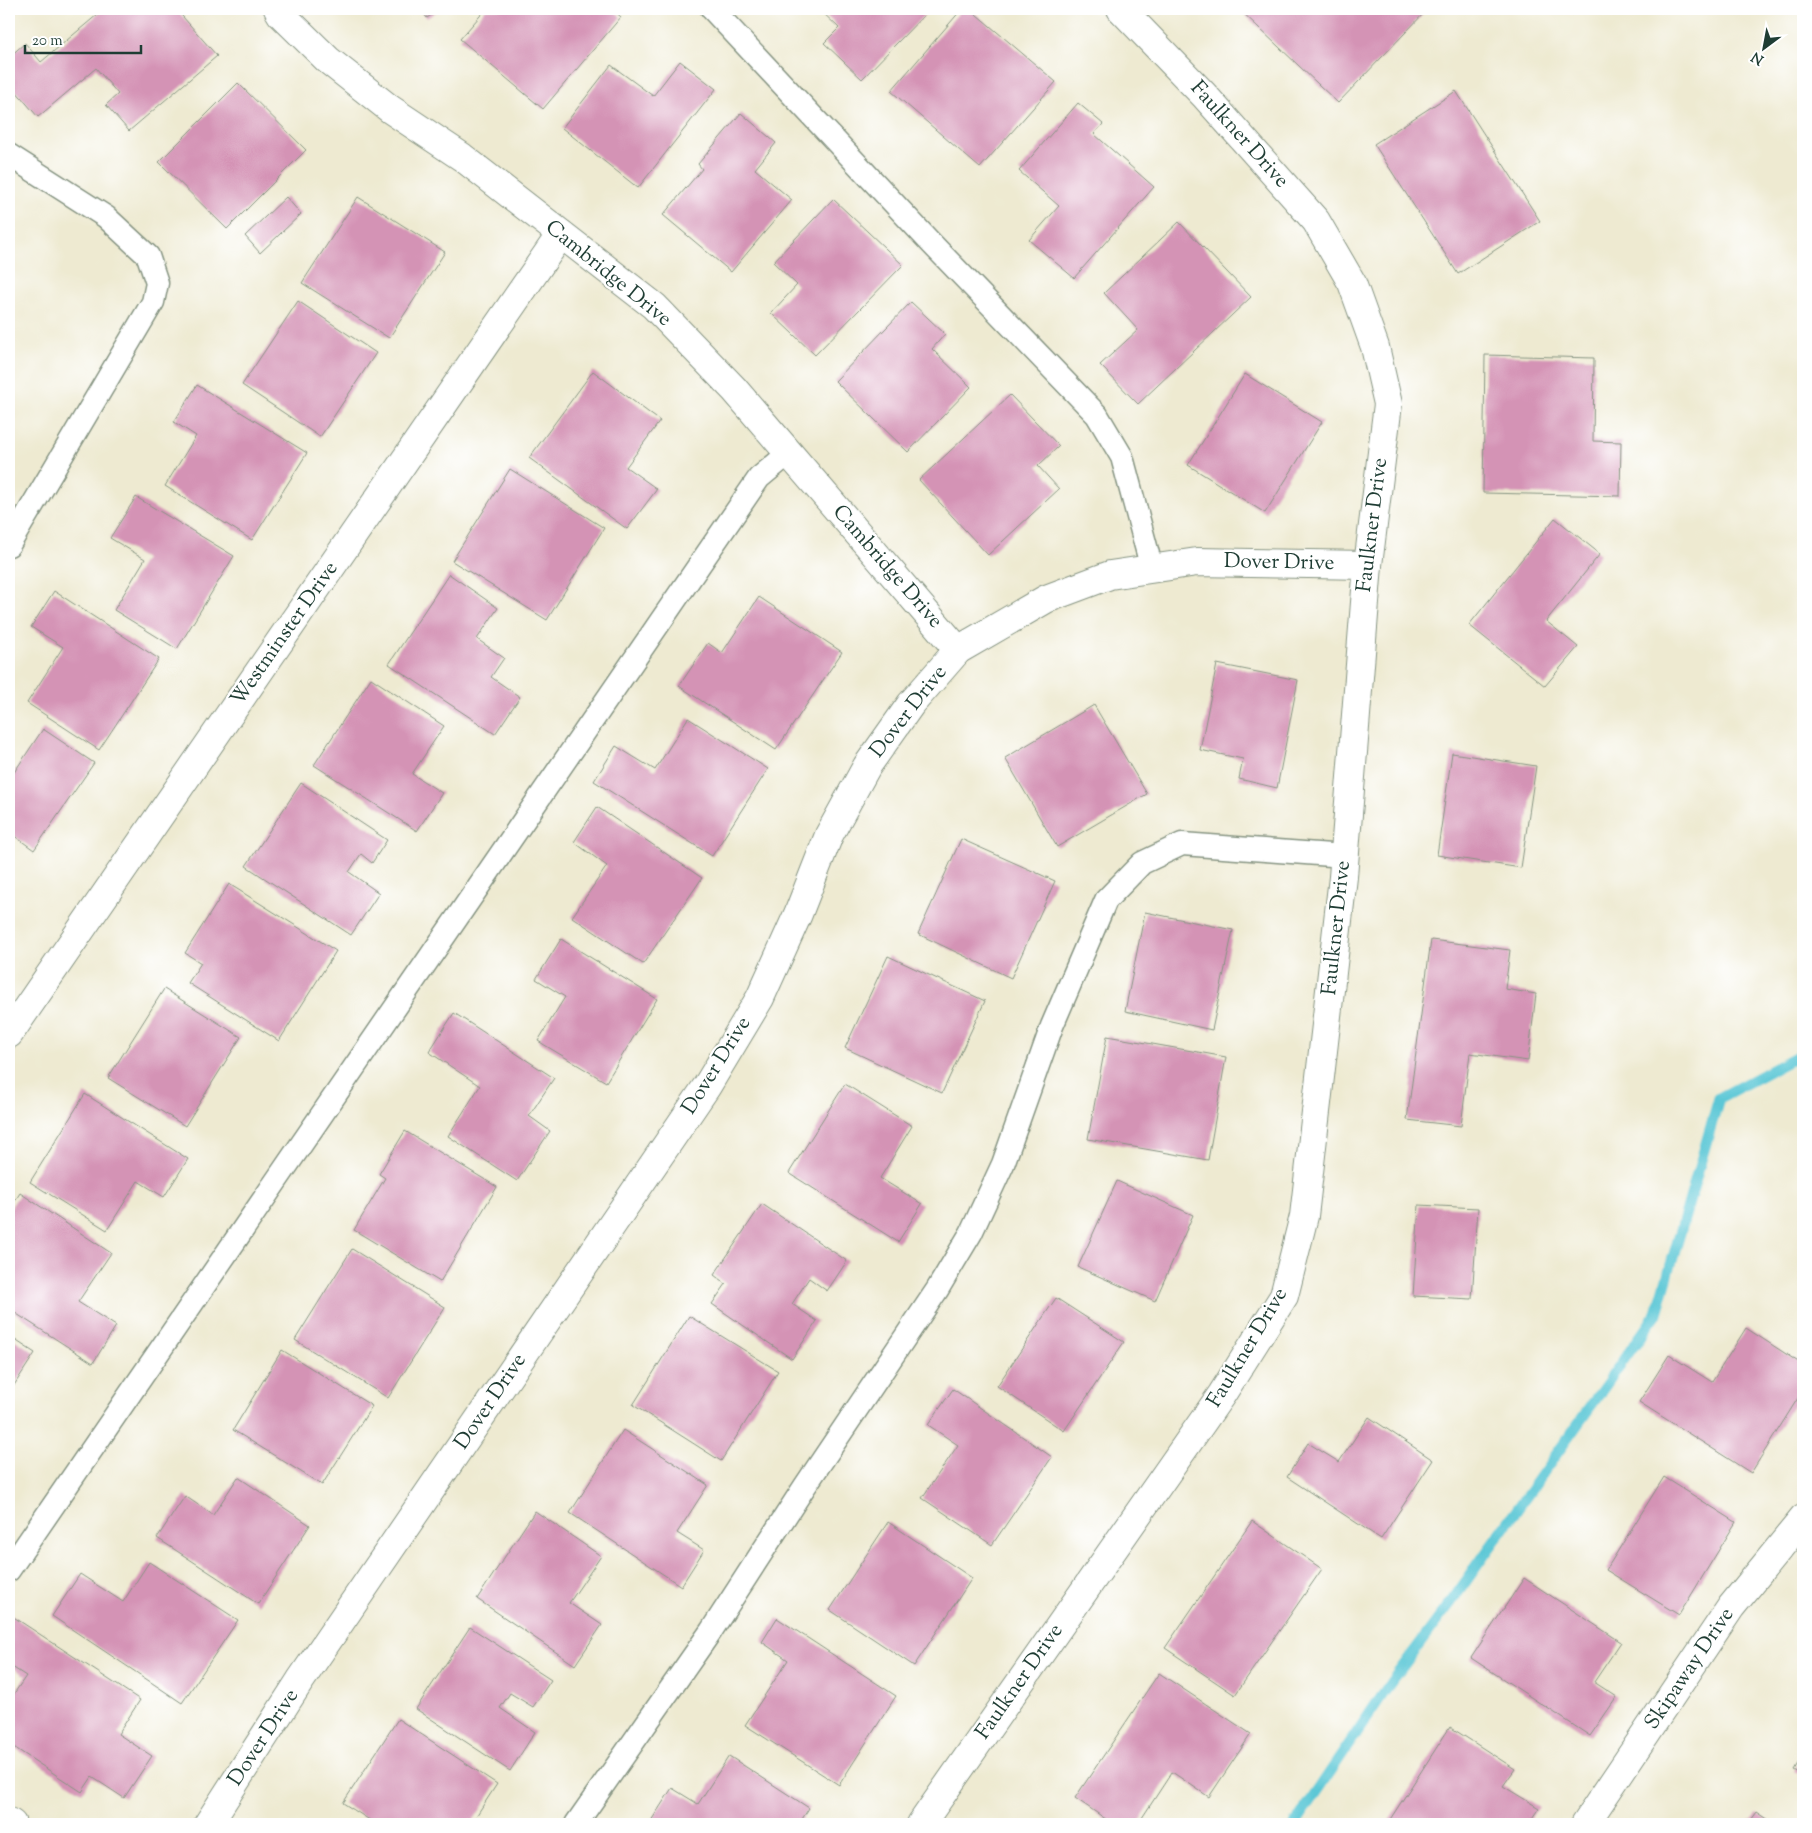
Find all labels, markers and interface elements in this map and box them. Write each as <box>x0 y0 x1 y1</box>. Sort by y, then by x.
scale bar <box>25 22 141 54</box>
north arrow <box>1740 22 1790 72</box>
text: 20 m <box>32 31 63 52</box>
text: N <box>1748 46 1768 69</box>
street label: Faulkner Drive <box>1183 75 1295 195</box>
street label: Cambridge Drive <box>538 213 678 335</box>
street label: Faulkner Drive <box>1350 456 1396 594</box>
street label: Cambridge Drive <box>825 499 949 635</box>
street label: Dover Drive <box>1223 547 1335 579</box>
street label: Westminster Drive <box>224 556 346 712</box>
street label: Dover Drive <box>863 659 955 765</box>
street label: Faulkner Drive <box>1315 859 1359 997</box>
street label: Dover Drive <box>675 1011 759 1121</box>
street label: Faulkner Drive <box>1200 1282 1296 1414</box>
street label: Dover Drive <box>448 1348 534 1456</box>
street label: Skipaway Drive <box>1638 1602 1742 1736</box>
street label: Faulkner Drive <box>969 1618 1071 1746</box>
street label: Dover Drive <box>221 1683 307 1793</box>

